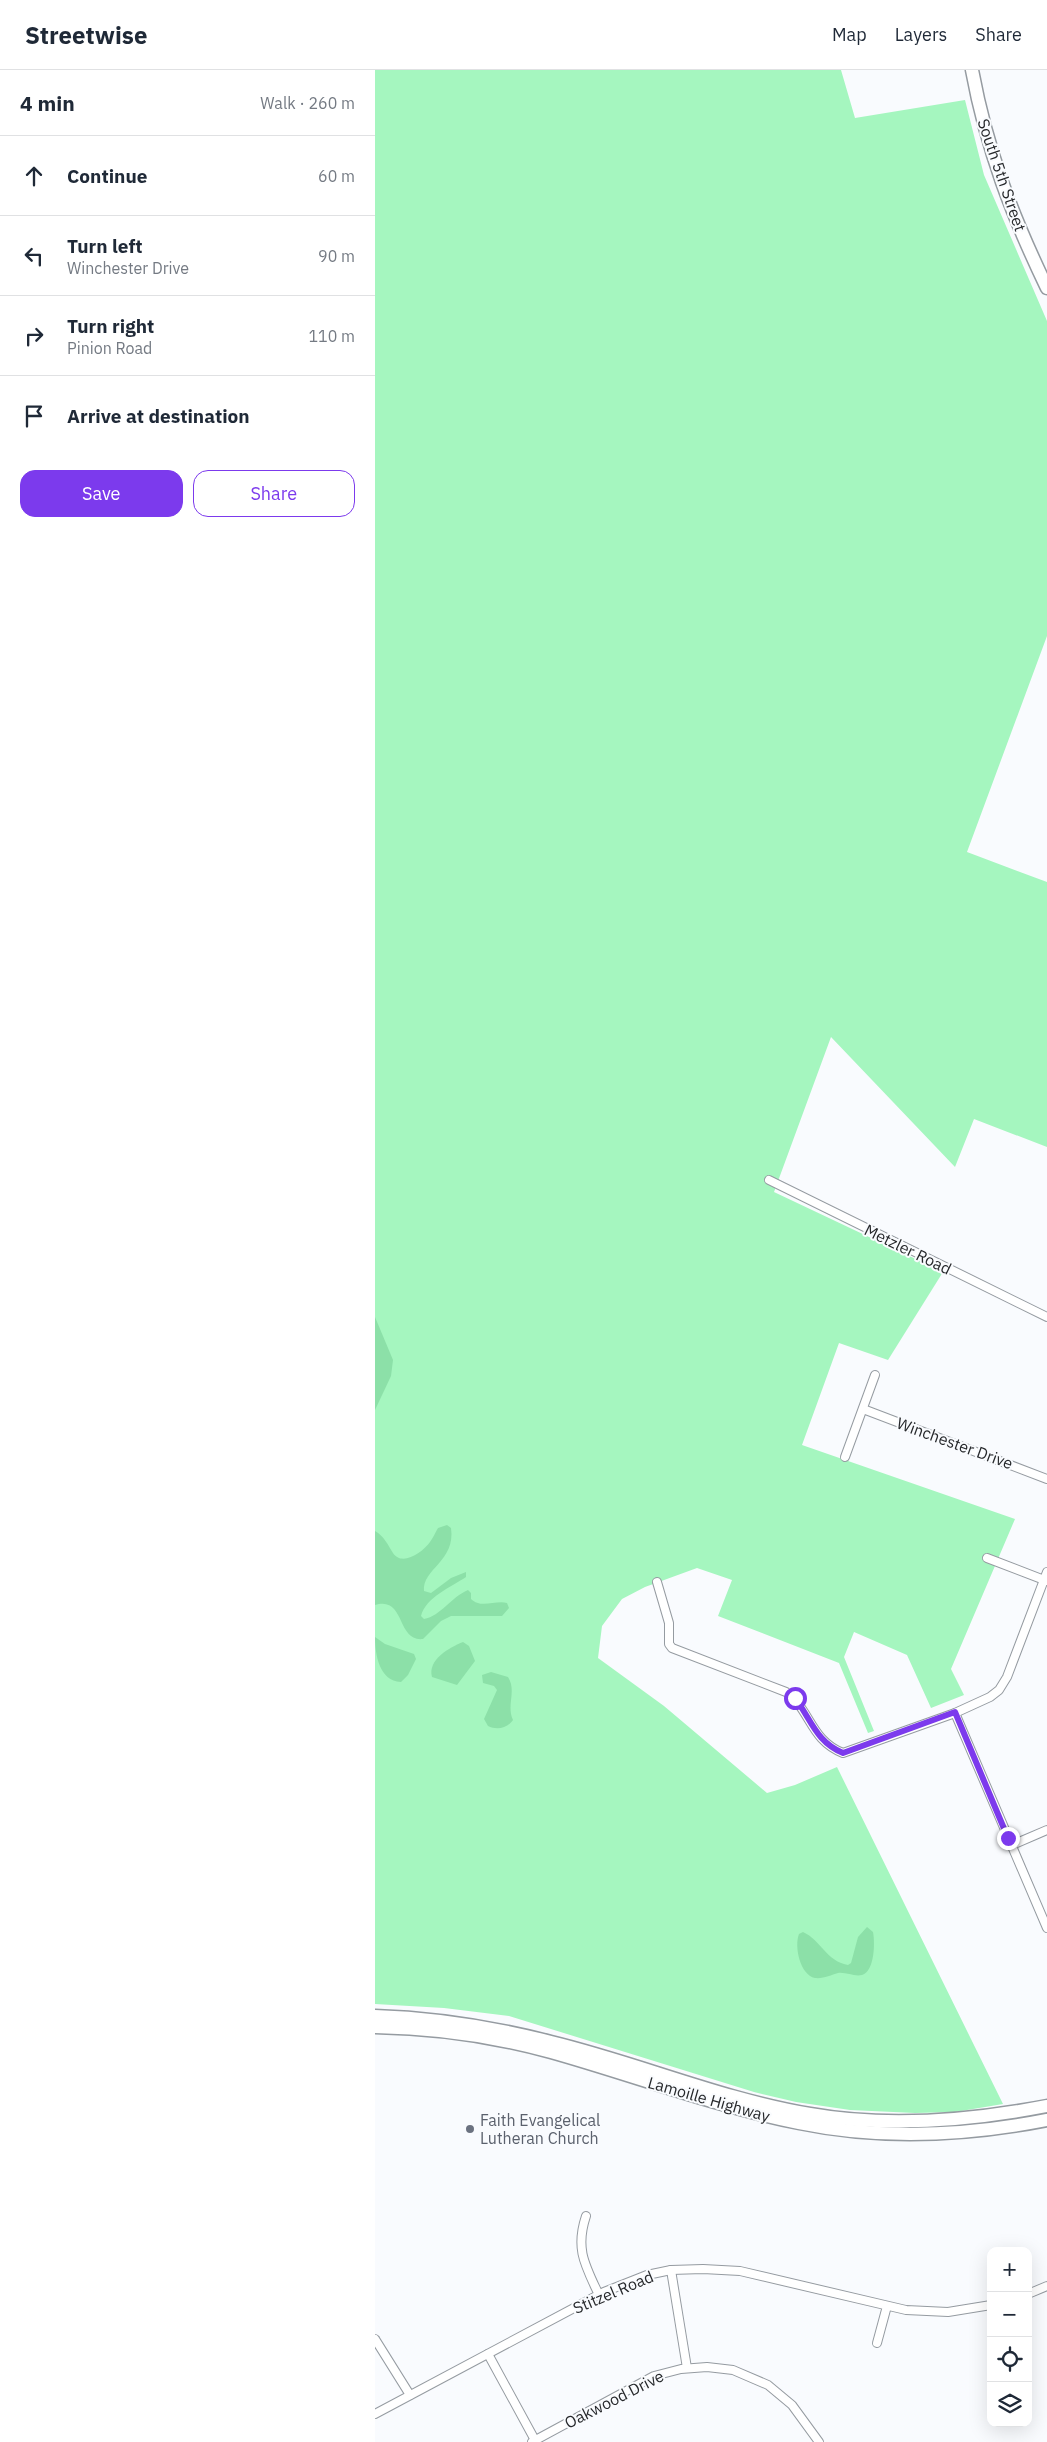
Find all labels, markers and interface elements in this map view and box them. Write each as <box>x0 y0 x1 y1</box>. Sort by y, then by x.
text: Streetwise <box>25 19 147 51</box>
text: Map <box>832 23 867 46</box>
text: Layers <box>895 23 947 46</box>
text: Share <box>975 23 1022 46</box>
text: 4 min <box>20 89 75 117</box>
text: Walk · 260 m <box>260 93 355 113</box>
street label: South 5th Street <box>973 116 1031 234</box>
icon: ahead <box>20 162 48 190</box>
text: Continue <box>67 164 147 188</box>
text: 60 m <box>318 166 355 186</box>
text: Turn left <box>67 234 143 258</box>
icon: left <box>20 242 48 270</box>
text: 90 m <box>318 246 355 266</box>
text: Winchester Drive <box>67 258 189 278</box>
text: Turn right <box>67 314 154 338</box>
icon: right <box>20 322 48 350</box>
text: 110 m <box>308 326 355 346</box>
text: Pinion Road <box>67 338 152 358</box>
icon: arrive <box>20 402 48 430</box>
text: Arrive at destination <box>67 404 250 428</box>
button: Save <box>20 470 183 517</box>
button: Share <box>193 470 355 517</box>
street label: Metzler Road <box>861 1219 955 1279</box>
street label: Winchester Drive <box>894 1413 1016 1473</box>
route start <box>784 1687 807 1710</box>
route end <box>997 1827 1020 1850</box>
street label: Lamoille Highway <box>646 2072 772 2126</box>
place label: Faith Evangelical Lutheran Church <box>480 2110 600 2148</box>
marker: Faith Evangelical Lutheran Church <box>464 2123 476 2135</box>
map controls <box>987 2247 1032 2427</box>
button: + <box>987 2247 1032 2292</box>
street label: Stitzel Road <box>570 2266 656 2318</box>
button: − <box>987 2292 1032 2337</box>
button: locate <box>987 2337 1032 2382</box>
street label: Oakwood Drive <box>561 2365 667 2433</box>
button: layers <box>987 2382 1032 2427</box>

